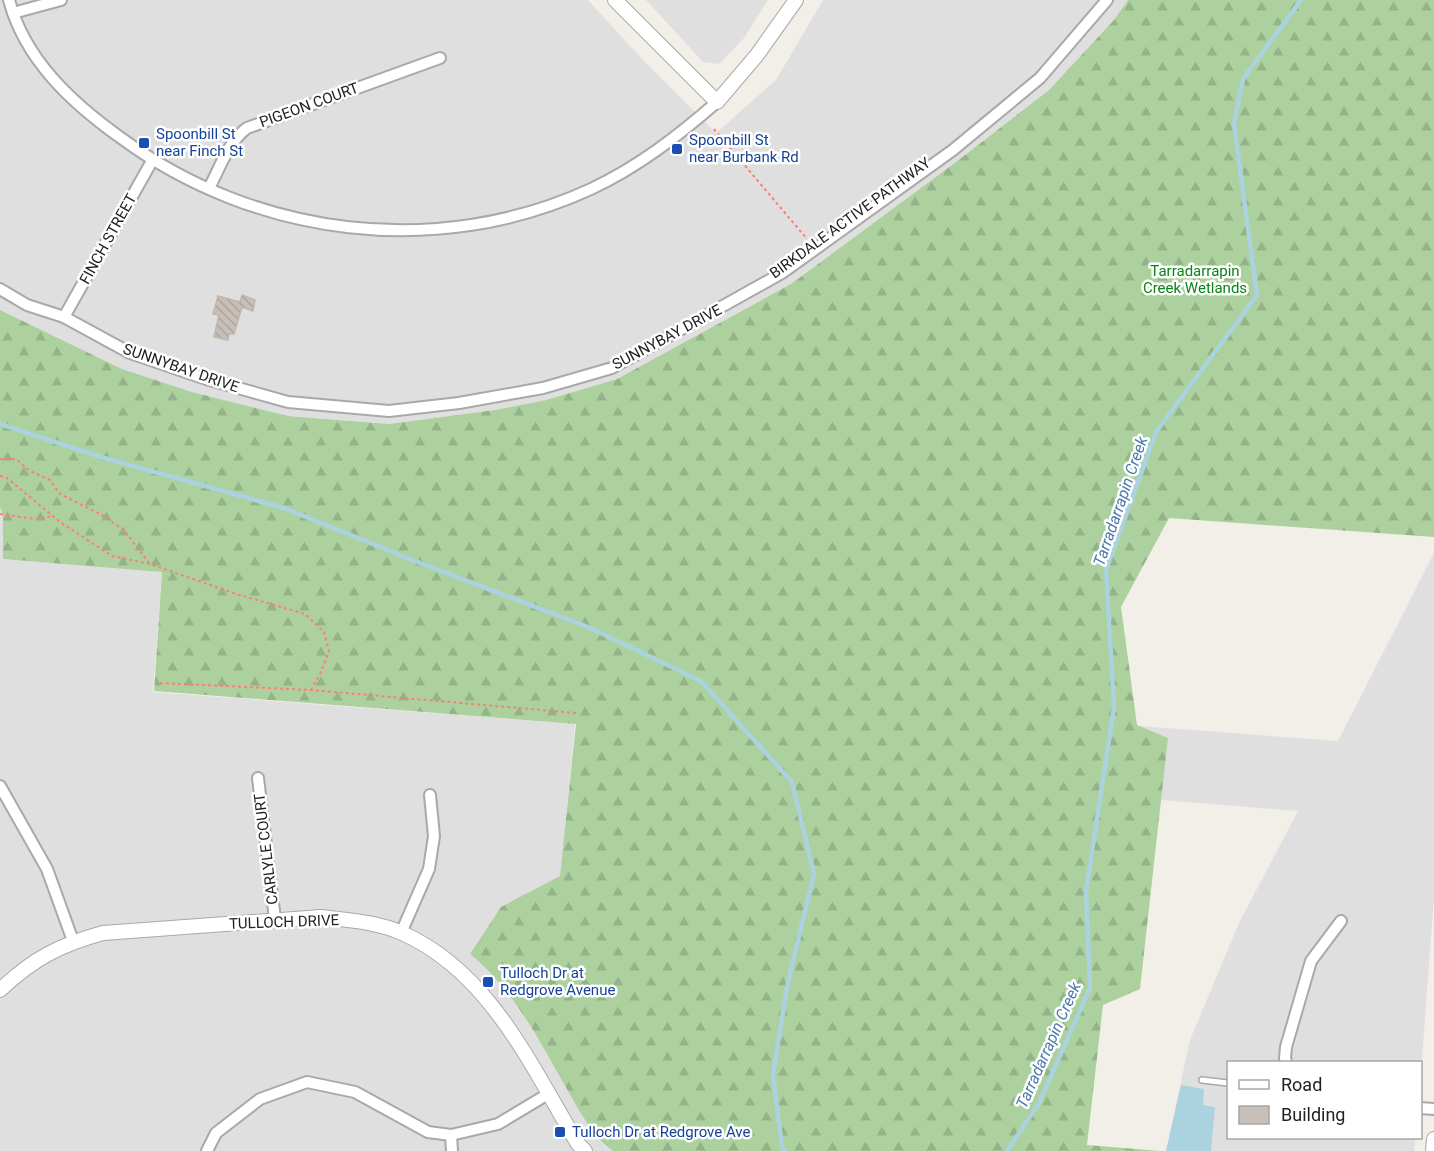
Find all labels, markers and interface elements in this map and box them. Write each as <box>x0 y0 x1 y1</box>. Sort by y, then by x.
street label: PIGEON COURT <box>257 79 361 131</box>
place label: Spoonbill St near Finch St <box>156 125 243 160</box>
place label: Spoonbill St near Burbank Rd <box>689 131 799 166</box>
marker: Spoonbill St near Finch St <box>137 136 151 150</box>
marker: Spoonbill St near Burbank Rd <box>670 142 684 156</box>
street label: BIRKDALE ACTIVE PATHWAY <box>766 154 934 282</box>
street label: FINCH STREET <box>76 191 140 287</box>
park label: Tarradarrapin Creek Wetlands <box>1143 262 1247 297</box>
street label: SUNNYBAY DRIVE <box>609 300 725 373</box>
street label: SUNNYBAY DRIVE <box>121 340 242 396</box>
water label: Tarradarrapin Creek <box>1089 433 1152 568</box>
street label: CARLYLE COURT <box>250 792 282 906</box>
street label: TULLOCH DRIVE <box>229 911 340 933</box>
place label: Tulloch Dr at Redgrove Avenue <box>500 964 615 999</box>
marker: Tulloch Dr at Redgrove Avenue <box>481 975 495 989</box>
water label: Tarradarrapin Creek <box>1012 978 1085 1111</box>
legend <box>1227 1061 1422 1139</box>
text: Road <box>1281 1074 1322 1095</box>
text: Building <box>1281 1104 1345 1125</box>
place label: Tulloch Dr at Redgrove Ave <box>572 1123 751 1141</box>
marker: Tulloch Dr at Redgrove Ave <box>553 1125 567 1139</box>

